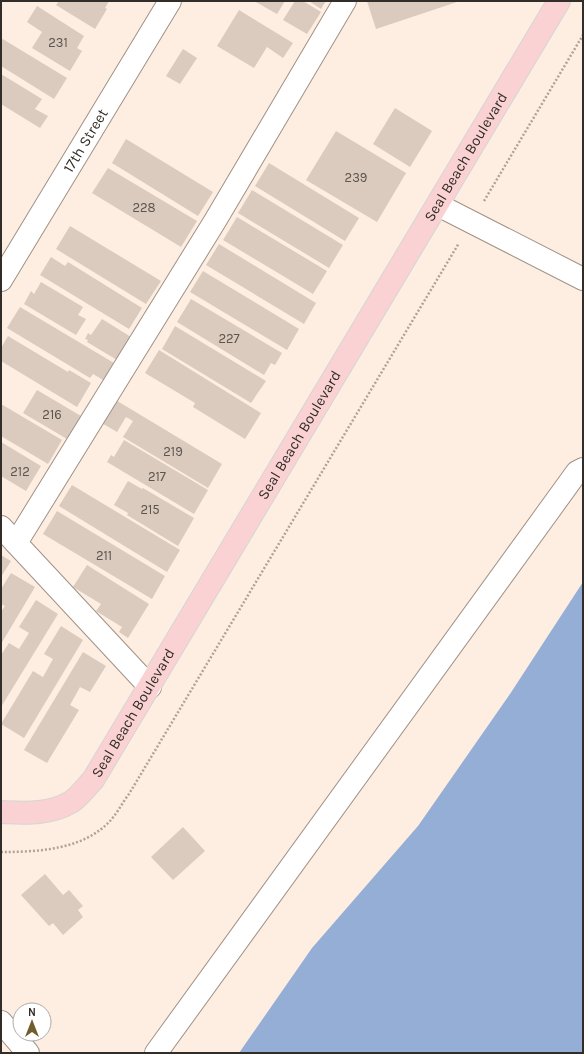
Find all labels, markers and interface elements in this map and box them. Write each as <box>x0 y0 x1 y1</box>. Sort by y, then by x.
house number: 231 <box>48 35 68 50</box>
street label: Seal Beach Boulevard <box>420 89 511 225</box>
street label: 17th Street <box>59 105 112 176</box>
house number: 239 <box>345 170 367 185</box>
house number: 228 <box>132 200 156 215</box>
house number: 227 <box>218 331 240 346</box>
street label: Seal Beach Boulevard <box>254 367 345 503</box>
house number: 216 <box>42 407 62 422</box>
house number: 219 <box>163 444 183 459</box>
house number: 212 <box>10 464 30 479</box>
house number: 217 <box>148 469 166 484</box>
house number: 215 <box>140 502 160 517</box>
house number: 211 <box>96 548 112 563</box>
street label: Seal Beach Boulevard <box>88 645 179 781</box>
north arrow <box>12 1002 52 1042</box>
text: N <box>28 1006 36 1019</box>

